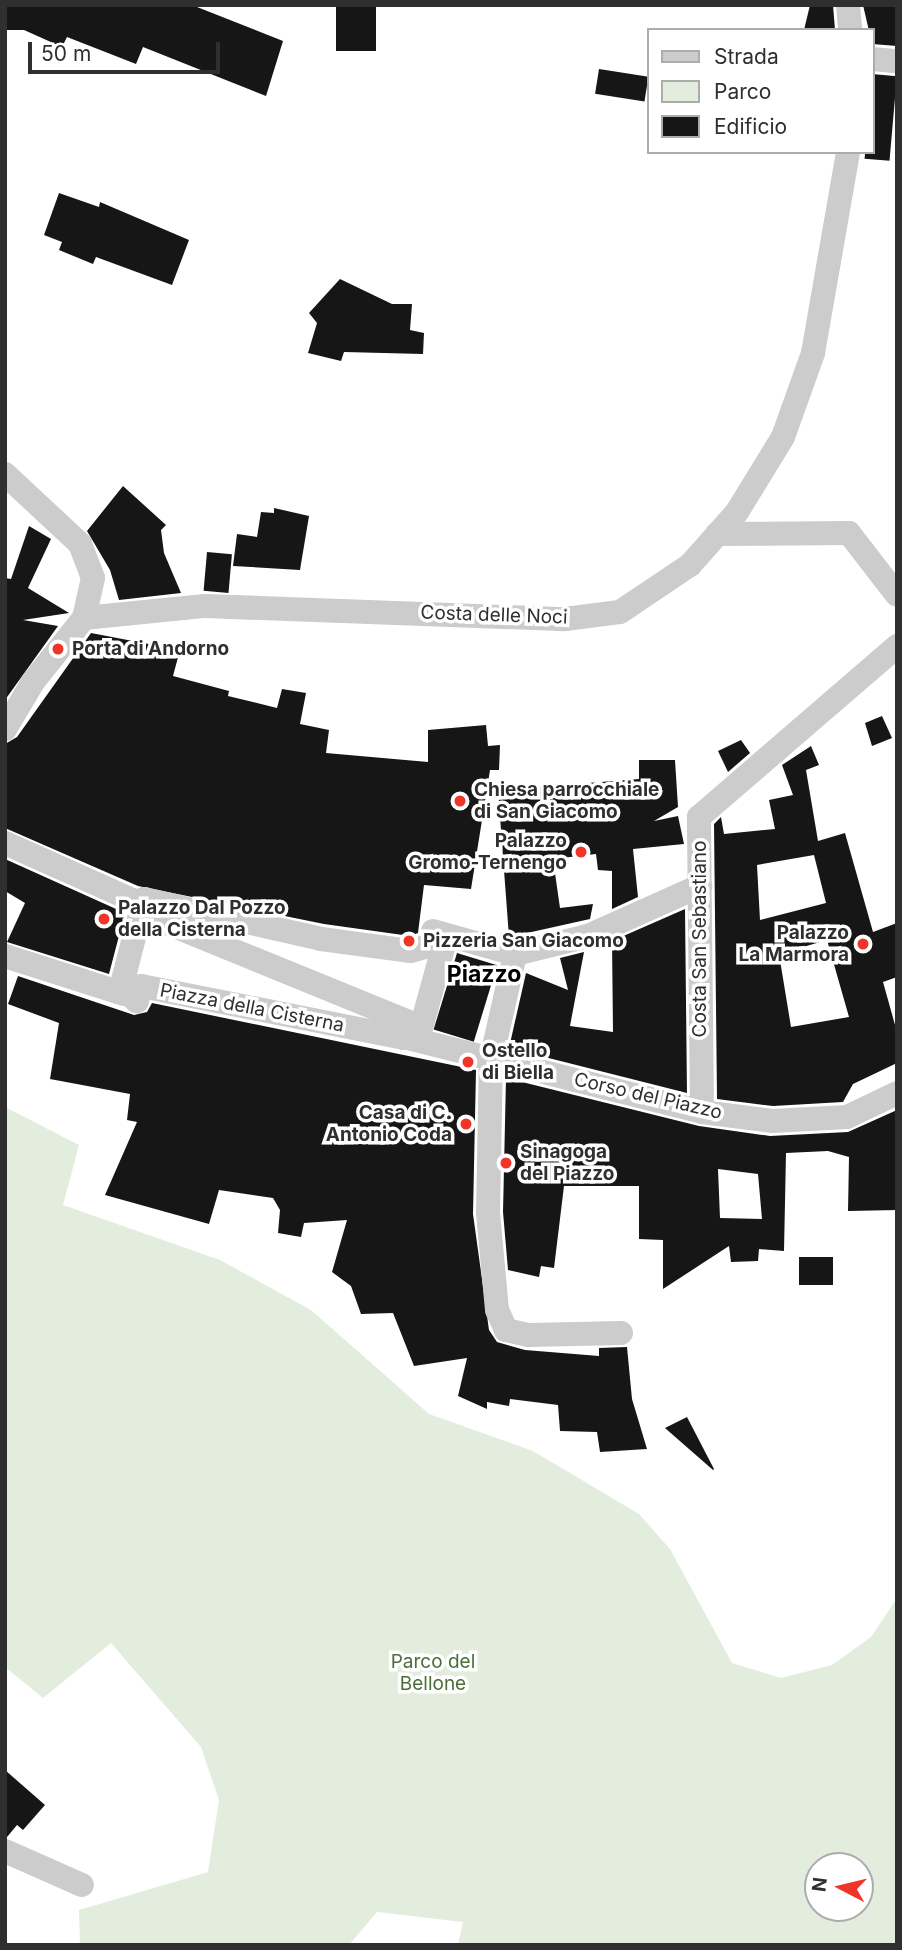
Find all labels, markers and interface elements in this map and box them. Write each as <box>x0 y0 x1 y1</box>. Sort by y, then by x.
scale bar <box>32 28 224 72</box>
legend <box>646 28 874 154</box>
text: 50 m <box>41 41 91 66</box>
text: Strada <box>714 44 779 69</box>
text: Parco <box>714 79 771 104</box>
text: Edificio <box>714 114 787 139</box>
street label: Costa delle Noci <box>420 601 568 629</box>
place label: Porta di Andorno <box>72 638 229 660</box>
marker: Porta di Andorno <box>50 641 66 657</box>
place label: Chiesa parrocchiale di San Giacomo <box>474 779 659 823</box>
marker: Chiesa parrocchiale di San Giacomo <box>452 793 468 809</box>
place label: Palazzo Gromo-Ternengo <box>408 830 567 874</box>
street label: Costa San Sebastiano <box>689 841 711 1037</box>
marker: Palazzo Gromo-Ternengo <box>573 844 589 860</box>
place label: Palazzo Dal Pozzo della Cisterna <box>118 897 286 941</box>
marker: Palazzo Dal Pozzo della Cisterna <box>96 911 112 927</box>
place label: Palazzo La Marmora <box>739 922 849 966</box>
place label: Pizzeria San Giacomo <box>423 930 624 952</box>
marker: Pizzeria San Giacomo <box>401 933 417 949</box>
marker: Palazzo La Marmora <box>855 936 871 952</box>
district label: Piazzo <box>447 960 521 988</box>
street label: Piazza della Cisterna <box>158 979 346 1037</box>
place label: Ostello di Biella <box>482 1040 554 1084</box>
marker: Ostello di Biella <box>460 1054 476 1070</box>
street label: Corso del Piazzo <box>572 1068 724 1124</box>
place label: Casa di C. Antonio Coda <box>326 1102 452 1146</box>
marker: Casa di C. Antonio Coda <box>458 1116 474 1132</box>
place label: Sinagoga del Piazzo <box>520 1141 614 1185</box>
marker: Sinagoga del Piazzo <box>498 1155 514 1171</box>
park label: Parco del Bellone <box>391 1651 475 1695</box>
north arrow <box>804 1852 874 1922</box>
text: N <box>807 1876 832 1893</box>

